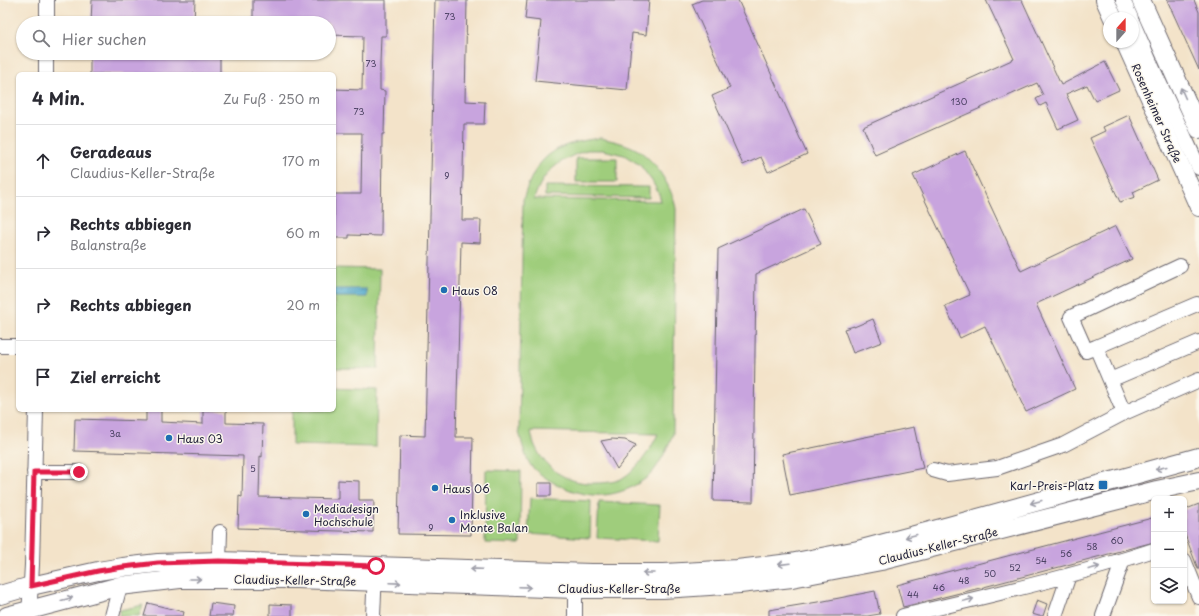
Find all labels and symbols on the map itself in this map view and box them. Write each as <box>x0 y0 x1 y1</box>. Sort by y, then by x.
house number: 73 <box>445 9 455 23</box>
north arrow <box>1103 12 1139 48</box>
house number: 73 <box>366 56 376 70</box>
street label: Rosenheimer Straße <box>1127 61 1187 166</box>
one-way arrow <box>1179 88 1186 100</box>
house number: 130 <box>951 94 968 108</box>
house number: 73 <box>354 104 364 118</box>
house number: 9 <box>444 168 450 182</box>
place label: Haus 08 <box>452 282 498 299</box>
marker: Haus 08 <box>439 285 449 295</box>
house number: 3a <box>109 426 121 440</box>
place label: Haus 03 <box>177 430 223 447</box>
marker: Haus 03 <box>164 433 174 443</box>
house number: 5 <box>250 461 256 475</box>
route end <box>70 463 88 481</box>
one-way arrow <box>1155 465 1168 472</box>
place label: Karl-Preis-Platz <box>1010 477 1094 494</box>
marker: Karl-Preis-Platz <box>1097 479 1109 491</box>
place label: Haus 06 <box>443 480 490 497</box>
marker: Haus 06 <box>430 483 440 493</box>
one-way arrow <box>1030 499 1043 506</box>
place label: Mediadesign Hochschule <box>314 500 379 530</box>
place label: Inklusive Monte Balan <box>460 506 528 536</box>
marker: Mediadesign Hochschule <box>301 509 311 519</box>
marker: Inklusive Monte Balan <box>447 515 457 525</box>
house number: 9 <box>428 520 434 534</box>
street label: Claudius-Keller-Straße <box>877 523 1000 569</box>
one-way arrow <box>904 533 917 540</box>
house number: 60 <box>1111 533 1124 547</box>
house number: 58 <box>1086 539 1098 553</box>
house number: 56 <box>1060 546 1072 560</box>
house number: 54 <box>1035 553 1047 567</box>
route start <box>367 557 385 575</box>
one-way arrow <box>778 560 791 567</box>
house number: 52 <box>1009 560 1021 574</box>
one-way arrow <box>1087 564 1100 571</box>
one-way arrow <box>470 566 483 573</box>
house number: 50 <box>984 566 997 580</box>
one-way arrow <box>642 569 655 577</box>
street label: Claudius-Keller-Straße <box>234 570 357 590</box>
house number: 48 <box>958 573 970 587</box>
one-way arrow <box>188 575 201 583</box>
one-way arrow <box>388 579 401 587</box>
street label: Claudius-Keller-Straße <box>558 580 680 597</box>
house number: 46 <box>933 580 945 594</box>
one-way arrow <box>518 584 531 591</box>
house number: 44 <box>907 587 919 601</box>
one-way arrow <box>60 595 73 603</box>
one-way arrow <box>961 596 974 603</box>

